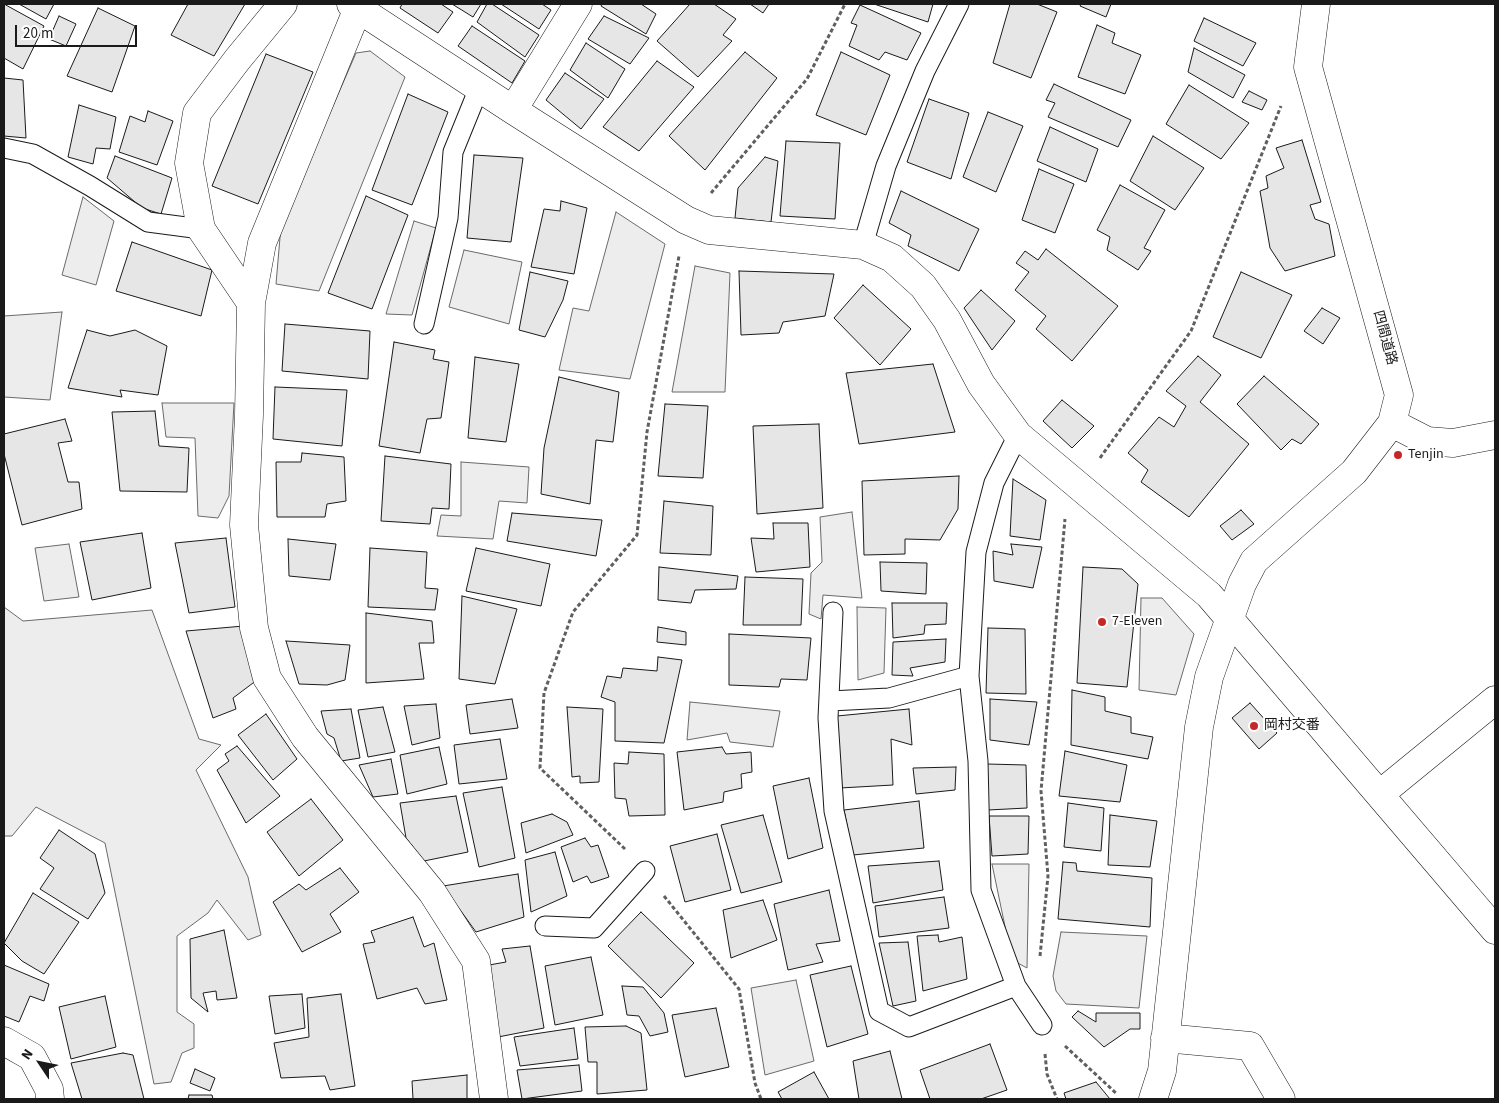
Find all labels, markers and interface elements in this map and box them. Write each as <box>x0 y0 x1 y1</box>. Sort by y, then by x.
scale bar <box>18 15 140 47</box>
text: 20 m <box>23 23 53 44</box>
street label: 四間道路 <box>1369 309 1399 367</box>
place label: Tenjin <box>1408 447 1444 463</box>
marker: Tenjin <box>1392 449 1404 461</box>
place label: 7-Eleven <box>1112 614 1162 630</box>
marker: 7-Eleven <box>1096 616 1108 628</box>
place label: 岡村交番 <box>1264 718 1320 734</box>
marker: 岡村交番 <box>1248 720 1260 732</box>
north arrow <box>15 1038 65 1088</box>
text: N <box>17 1045 38 1064</box>

